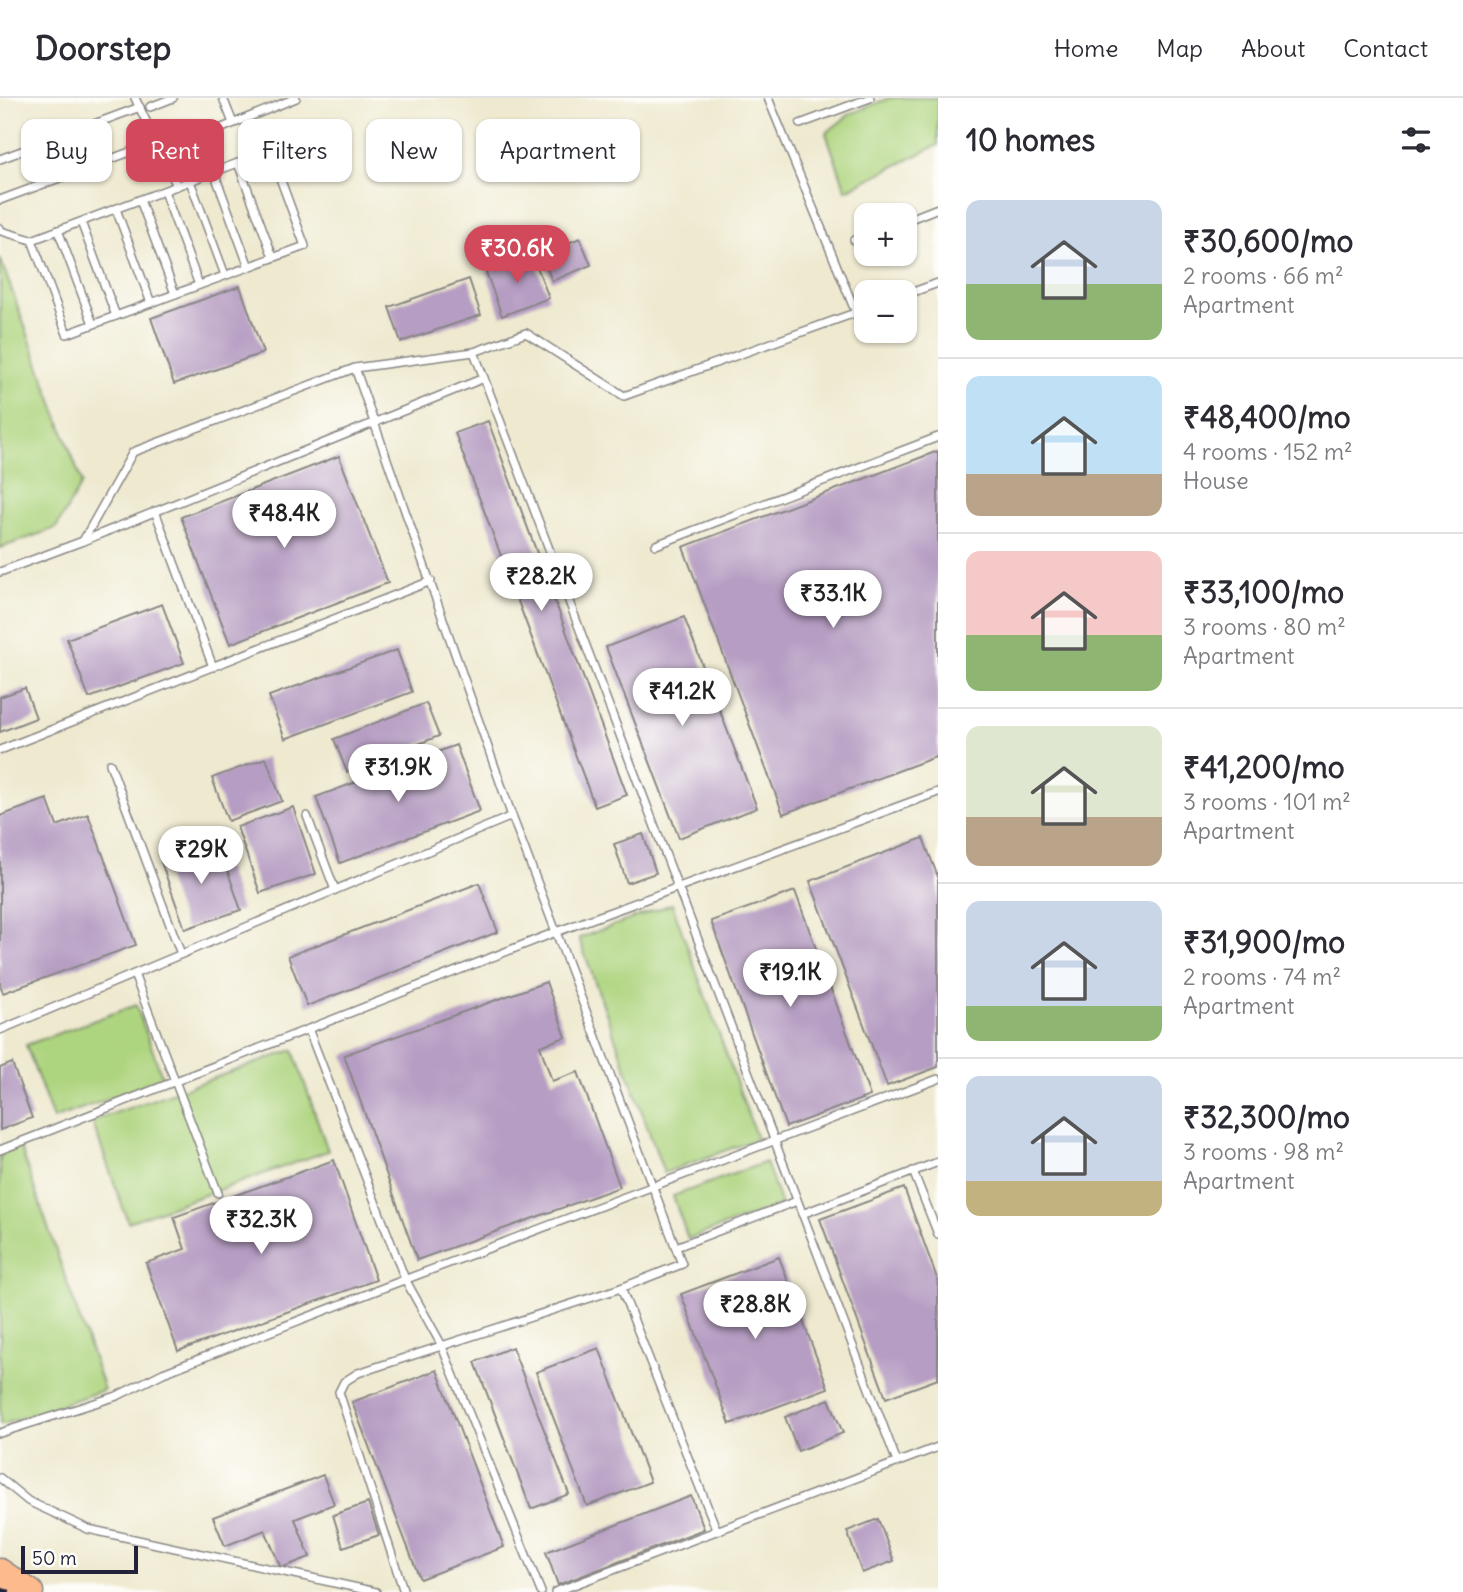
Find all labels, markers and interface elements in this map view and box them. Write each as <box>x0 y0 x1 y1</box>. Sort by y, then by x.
text: Doorstep <box>35 27 171 69</box>
text: Home <box>1054 33 1118 63</box>
text: Map <box>1156 33 1203 63</box>
text: About <box>1241 33 1305 63</box>
text: Contact <box>1343 33 1428 63</box>
chip: Buy <box>21 119 112 182</box>
chip: Rent <box>126 119 224 182</box>
chip: Filters <box>238 119 352 182</box>
chip: New <box>366 119 462 182</box>
chip: Apartment <box>476 119 640 182</box>
text: 10 homes <box>966 121 1095 159</box>
icon: filters <box>1397 121 1435 159</box>
map controls <box>854 203 917 343</box>
button: + <box>854 203 917 266</box>
text: ₹30,600/mo <box>1183 222 1353 260</box>
pin: ₹30.6K <box>460 226 574 285</box>
icon: home <box>1022 228 1106 312</box>
text: ₹30.6K <box>480 233 554 262</box>
text: 2 rooms · 66 m² <box>1183 261 1344 290</box>
button: − <box>854 280 917 343</box>
text: Apartment <box>1183 290 1295 319</box>
text: ₹48,400/mo <box>1183 398 1351 436</box>
icon: home <box>1022 404 1106 488</box>
text: 4 rooms · 152 m² <box>1183 437 1353 466</box>
text: House <box>1183 466 1249 495</box>
pin: ₹48.4K <box>227 490 341 550</box>
text: ₹48.4K <box>248 498 320 527</box>
pin: ₹28.2K <box>484 554 598 613</box>
text: ₹28.2K <box>506 561 576 590</box>
pin: ₹33.1K <box>776 570 890 630</box>
text: ₹33,100/mo <box>1183 573 1344 611</box>
text: ₹33.1K <box>800 578 866 607</box>
icon: home <box>1022 579 1106 663</box>
text: 3 rooms · 80 m² <box>1183 612 1346 641</box>
text: Apartment <box>1183 641 1295 670</box>
pin: ₹41.2K <box>625 668 739 728</box>
text: ₹41.2K <box>649 676 715 705</box>
pin: ₹31.9K <box>341 744 455 804</box>
text: ₹41,200/mo <box>1183 748 1345 786</box>
text: ₹31.9K <box>364 752 432 781</box>
icon: home <box>1022 754 1106 838</box>
text: 3 rooms · 101 m² <box>1183 787 1351 816</box>
text: Apartment <box>1183 816 1295 845</box>
pin: ₹29K <box>160 826 242 886</box>
text: ₹29K <box>174 834 228 863</box>
text: ₹31,900/mo <box>1183 923 1345 961</box>
icon: home <box>1022 929 1106 1013</box>
pin: ₹19.1K <box>733 950 847 1009</box>
text: ₹19.1K <box>759 957 821 986</box>
text: 2 rooms · 74 m² <box>1183 962 1341 991</box>
text: Apartment <box>1183 991 1295 1020</box>
text: ₹32,300/mo <box>1183 1098 1350 1136</box>
icon: home <box>1022 1104 1106 1188</box>
text: 3 rooms · 98 m² <box>1183 1137 1344 1166</box>
text: Apartment <box>1183 1166 1295 1195</box>
pin: ₹32.3K <box>204 1196 318 1256</box>
text: ₹32.3K <box>226 1204 296 1233</box>
pin: ₹28.8K <box>698 1282 812 1341</box>
text: ₹28.8K <box>719 1289 791 1318</box>
scale bar <box>21 1543 138 1575</box>
text: 50 m <box>32 1546 77 1570</box>

